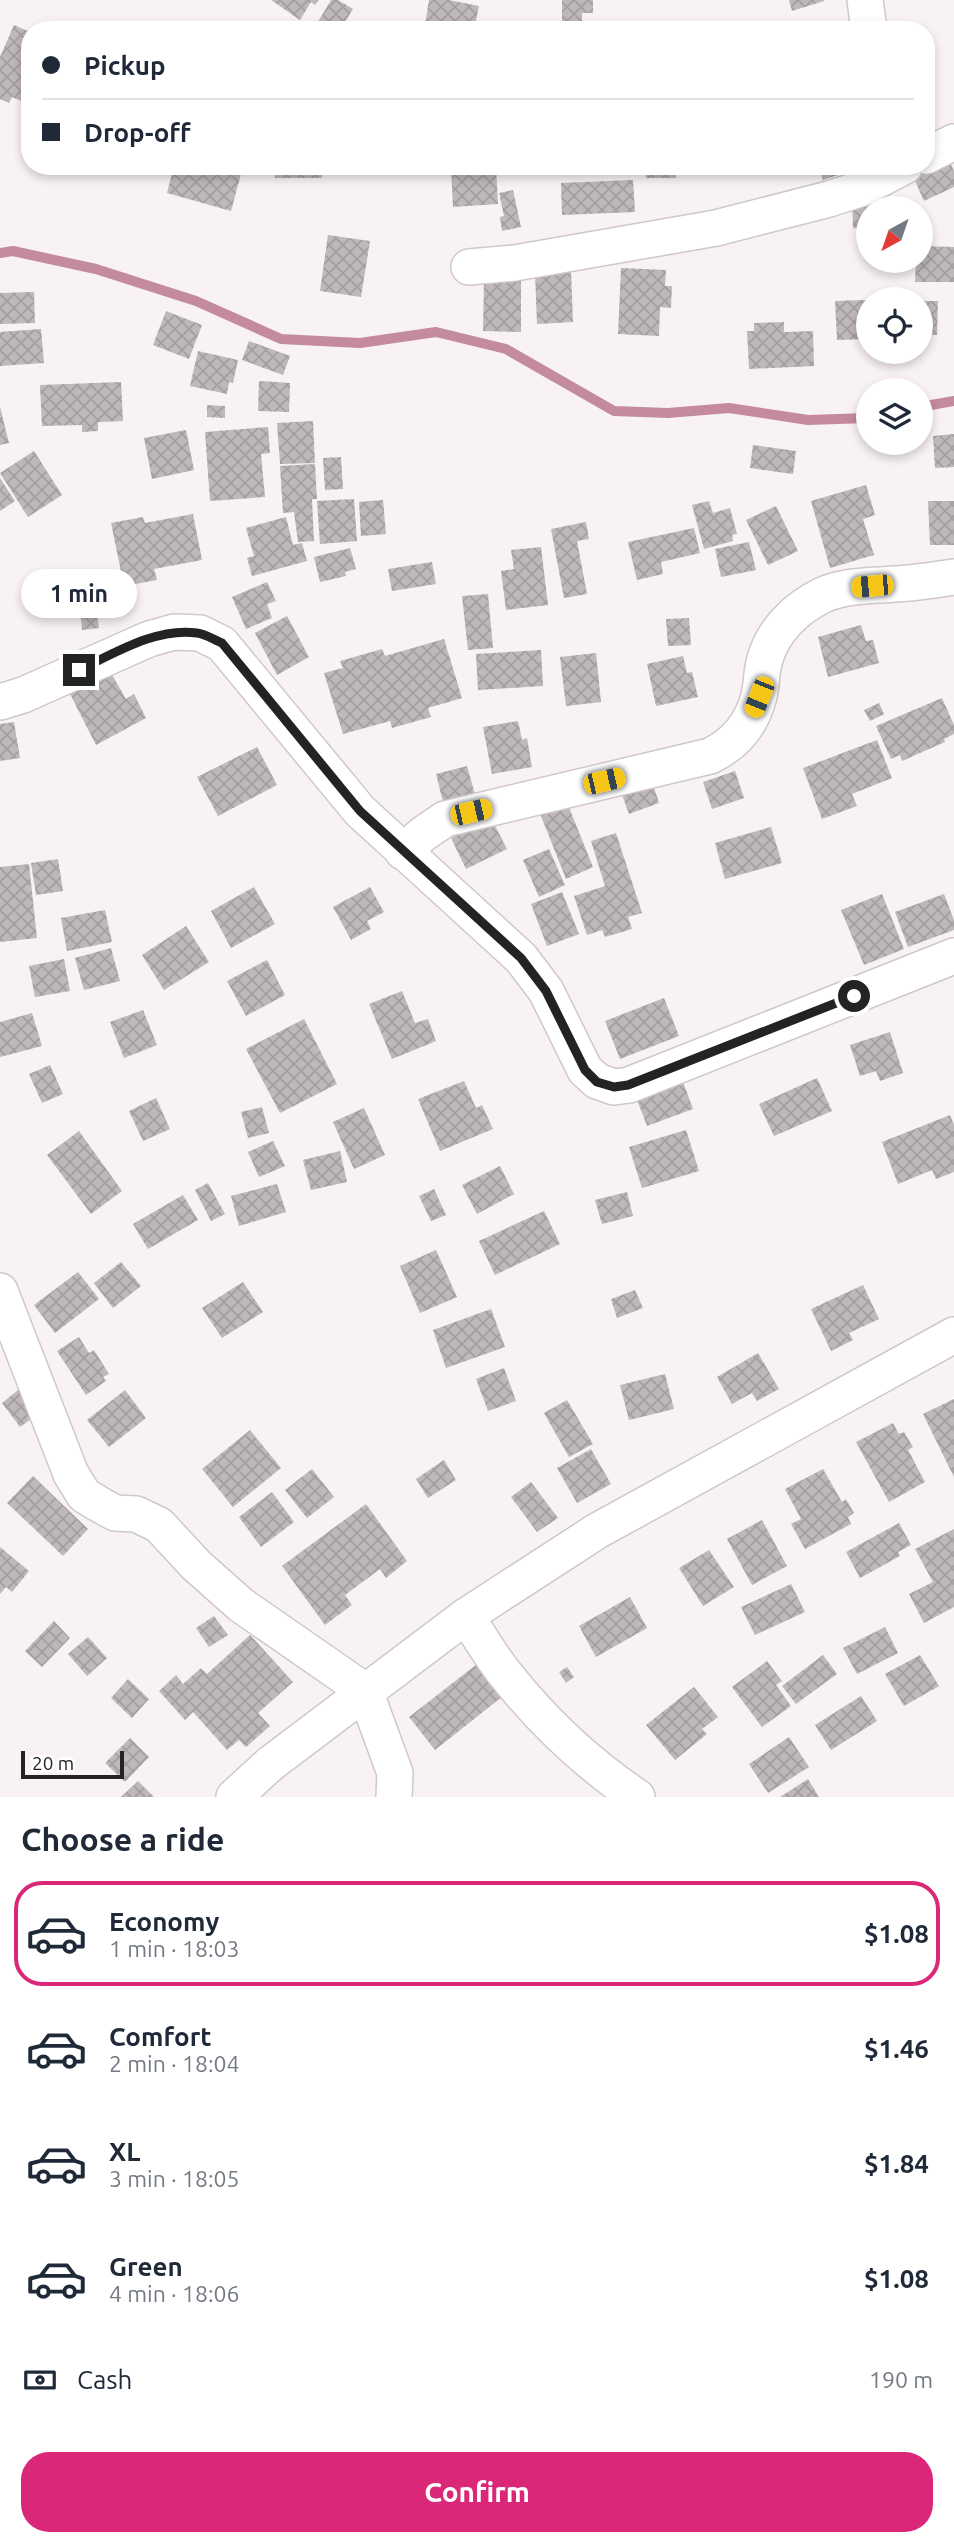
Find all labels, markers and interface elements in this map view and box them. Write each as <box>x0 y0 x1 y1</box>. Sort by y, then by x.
text: Pickup <box>84 51 166 80</box>
text: Drop-off <box>84 118 191 147</box>
north arrow <box>856 196 933 273</box>
map controls <box>856 196 933 455</box>
button: locate <box>856 287 933 364</box>
button: layers <box>856 378 933 455</box>
callout: 1 min <box>21 568 137 618</box>
car <box>851 574 894 598</box>
text: 1 min <box>50 581 108 606</box>
route end <box>63 654 95 686</box>
car <box>742 674 777 720</box>
car <box>582 766 627 796</box>
car <box>449 797 494 827</box>
route start <box>838 980 870 1012</box>
scale bar <box>21 1748 124 1780</box>
text: 20 m <box>32 1752 74 1774</box>
text: Choose a ride <box>21 1821 224 1857</box>
icon: car <box>25 1902 88 1965</box>
text: Economy <box>109 1907 219 1936</box>
text: $1.08 <box>864 1919 929 1948</box>
text: 1 min · 18:03 <box>109 1936 240 1961</box>
icon: car <box>25 2017 88 2080</box>
text: Comfort <box>109 2022 212 2051</box>
text: $1.46 <box>864 2034 929 2063</box>
text: 2 min · 18:04 <box>109 2051 240 2076</box>
icon: car <box>25 2132 88 2195</box>
text: XL <box>109 2137 140 2166</box>
text: $1.84 <box>864 2149 929 2178</box>
text: 3 min · 18:05 <box>109 2166 240 2191</box>
icon: car <box>25 2247 88 2310</box>
text: Green <box>109 2252 183 2281</box>
text: $1.08 <box>864 2264 929 2293</box>
text: 4 min · 18:06 <box>109 2281 240 2306</box>
icon: cash <box>21 2361 59 2399</box>
text: Cash <box>77 2365 132 2394</box>
text: 190 m <box>869 2367 933 2392</box>
button: Confirm <box>21 2452 933 2532</box>

